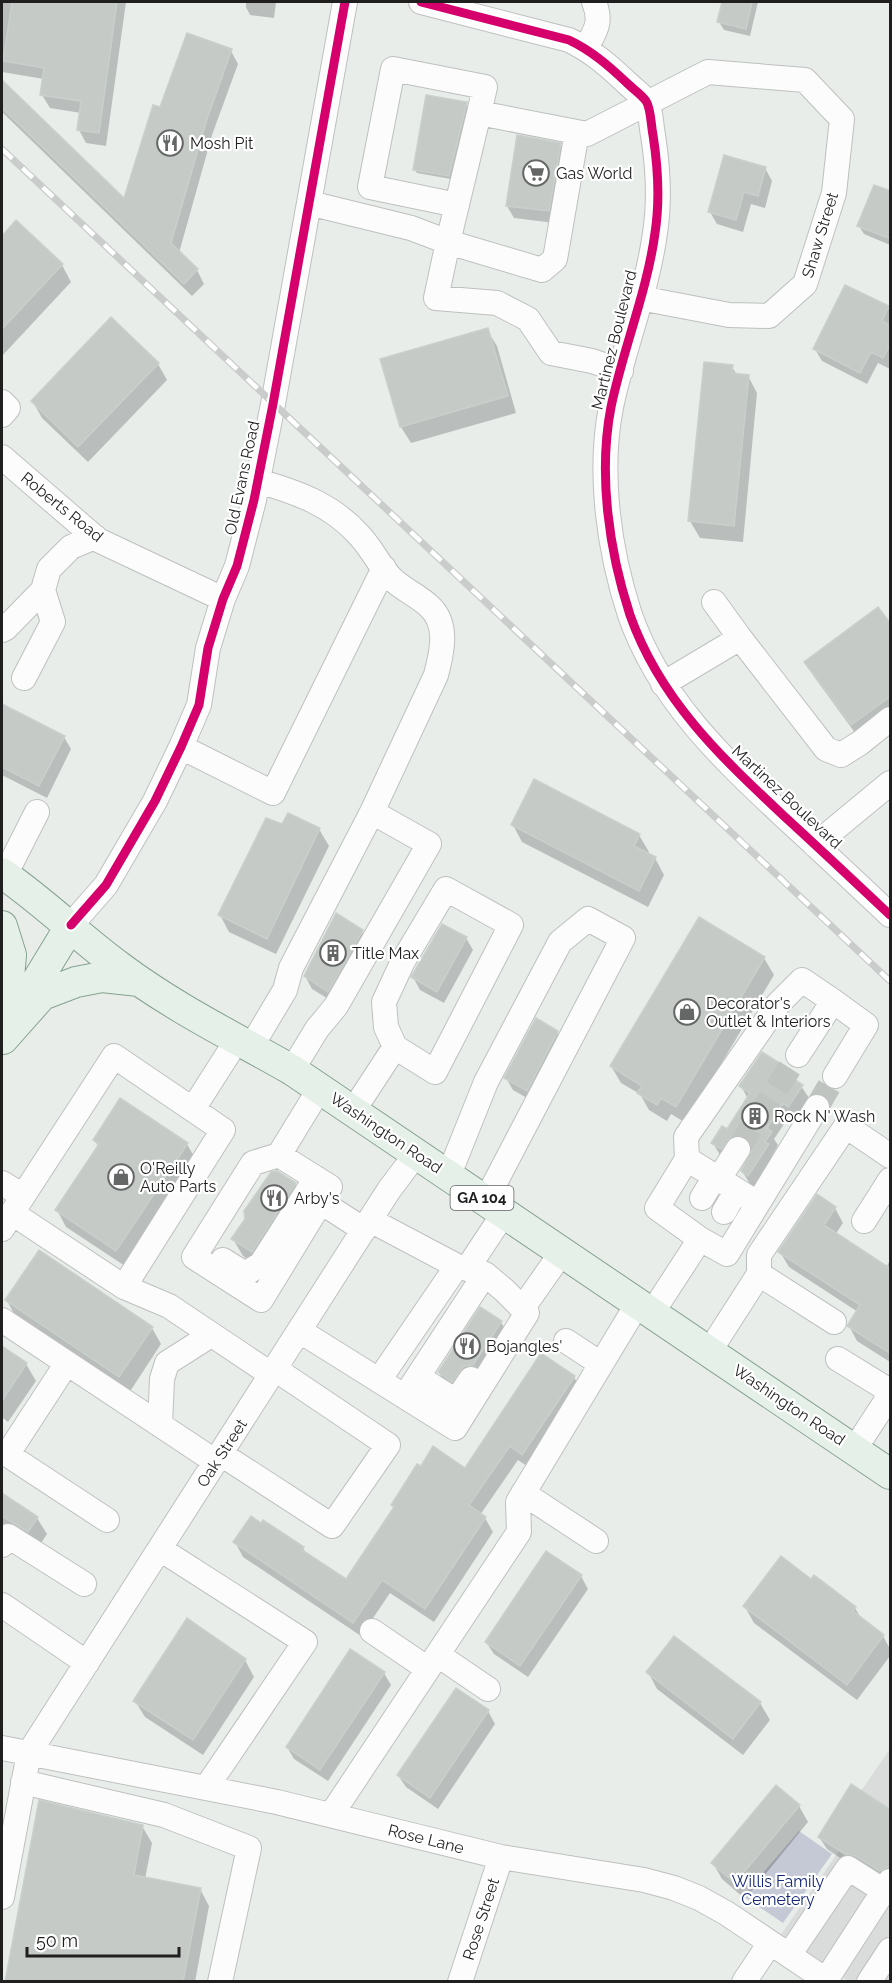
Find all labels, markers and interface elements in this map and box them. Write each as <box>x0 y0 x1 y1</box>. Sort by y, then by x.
restaurant icon: Mosh Pit <box>155 128 185 158</box>
place label: Mosh Pit <box>190 134 254 153</box>
supermarket icon: Gas World <box>521 158 551 188</box>
place label: Gas World <box>556 164 633 183</box>
street label: Shaw Street <box>798 189 842 280</box>
street label: Martinez Boulevard <box>587 268 641 412</box>
street label: Old Evans Road <box>221 419 263 537</box>
street label: Roberts Road <box>17 468 107 546</box>
street label: Martinez Boulevard <box>728 741 846 853</box>
building icon: Title Max <box>318 938 348 968</box>
place label: Title Max <box>352 944 419 963</box>
place label: Decorator's Outlet & Interiors <box>706 994 831 1031</box>
shop icon: Decorator's Outlet & Interiors <box>672 997 702 1027</box>
street label: Washington Road <box>326 1089 446 1177</box>
building icon: Rock N' Wash <box>740 1101 770 1131</box>
place label: Rock N' Wash <box>774 1107 875 1126</box>
place label: O'Reilly Auto Parts <box>140 1159 217 1196</box>
shop icon: O'Reilly Auto Parts <box>106 1162 136 1192</box>
restaurant icon: Arby's <box>259 1183 289 1213</box>
road number: GA 104 <box>450 1186 514 1210</box>
place label: Arby's <box>294 1189 340 1208</box>
restaurant icon: Bojangles' <box>452 1331 482 1361</box>
place label: Bojangles' <box>486 1337 562 1356</box>
street label: Washington Road <box>729 1361 849 1449</box>
street label: Oak Street <box>193 1415 251 1491</box>
street label: Rose Lane <box>386 1820 466 1858</box>
park label: Willis Family Cemetery <box>732 1872 824 1909</box>
street label: Rose Street <box>459 1875 503 1962</box>
scale bar <box>27 1920 178 1958</box>
text: 50 m <box>36 1930 78 1951</box>

